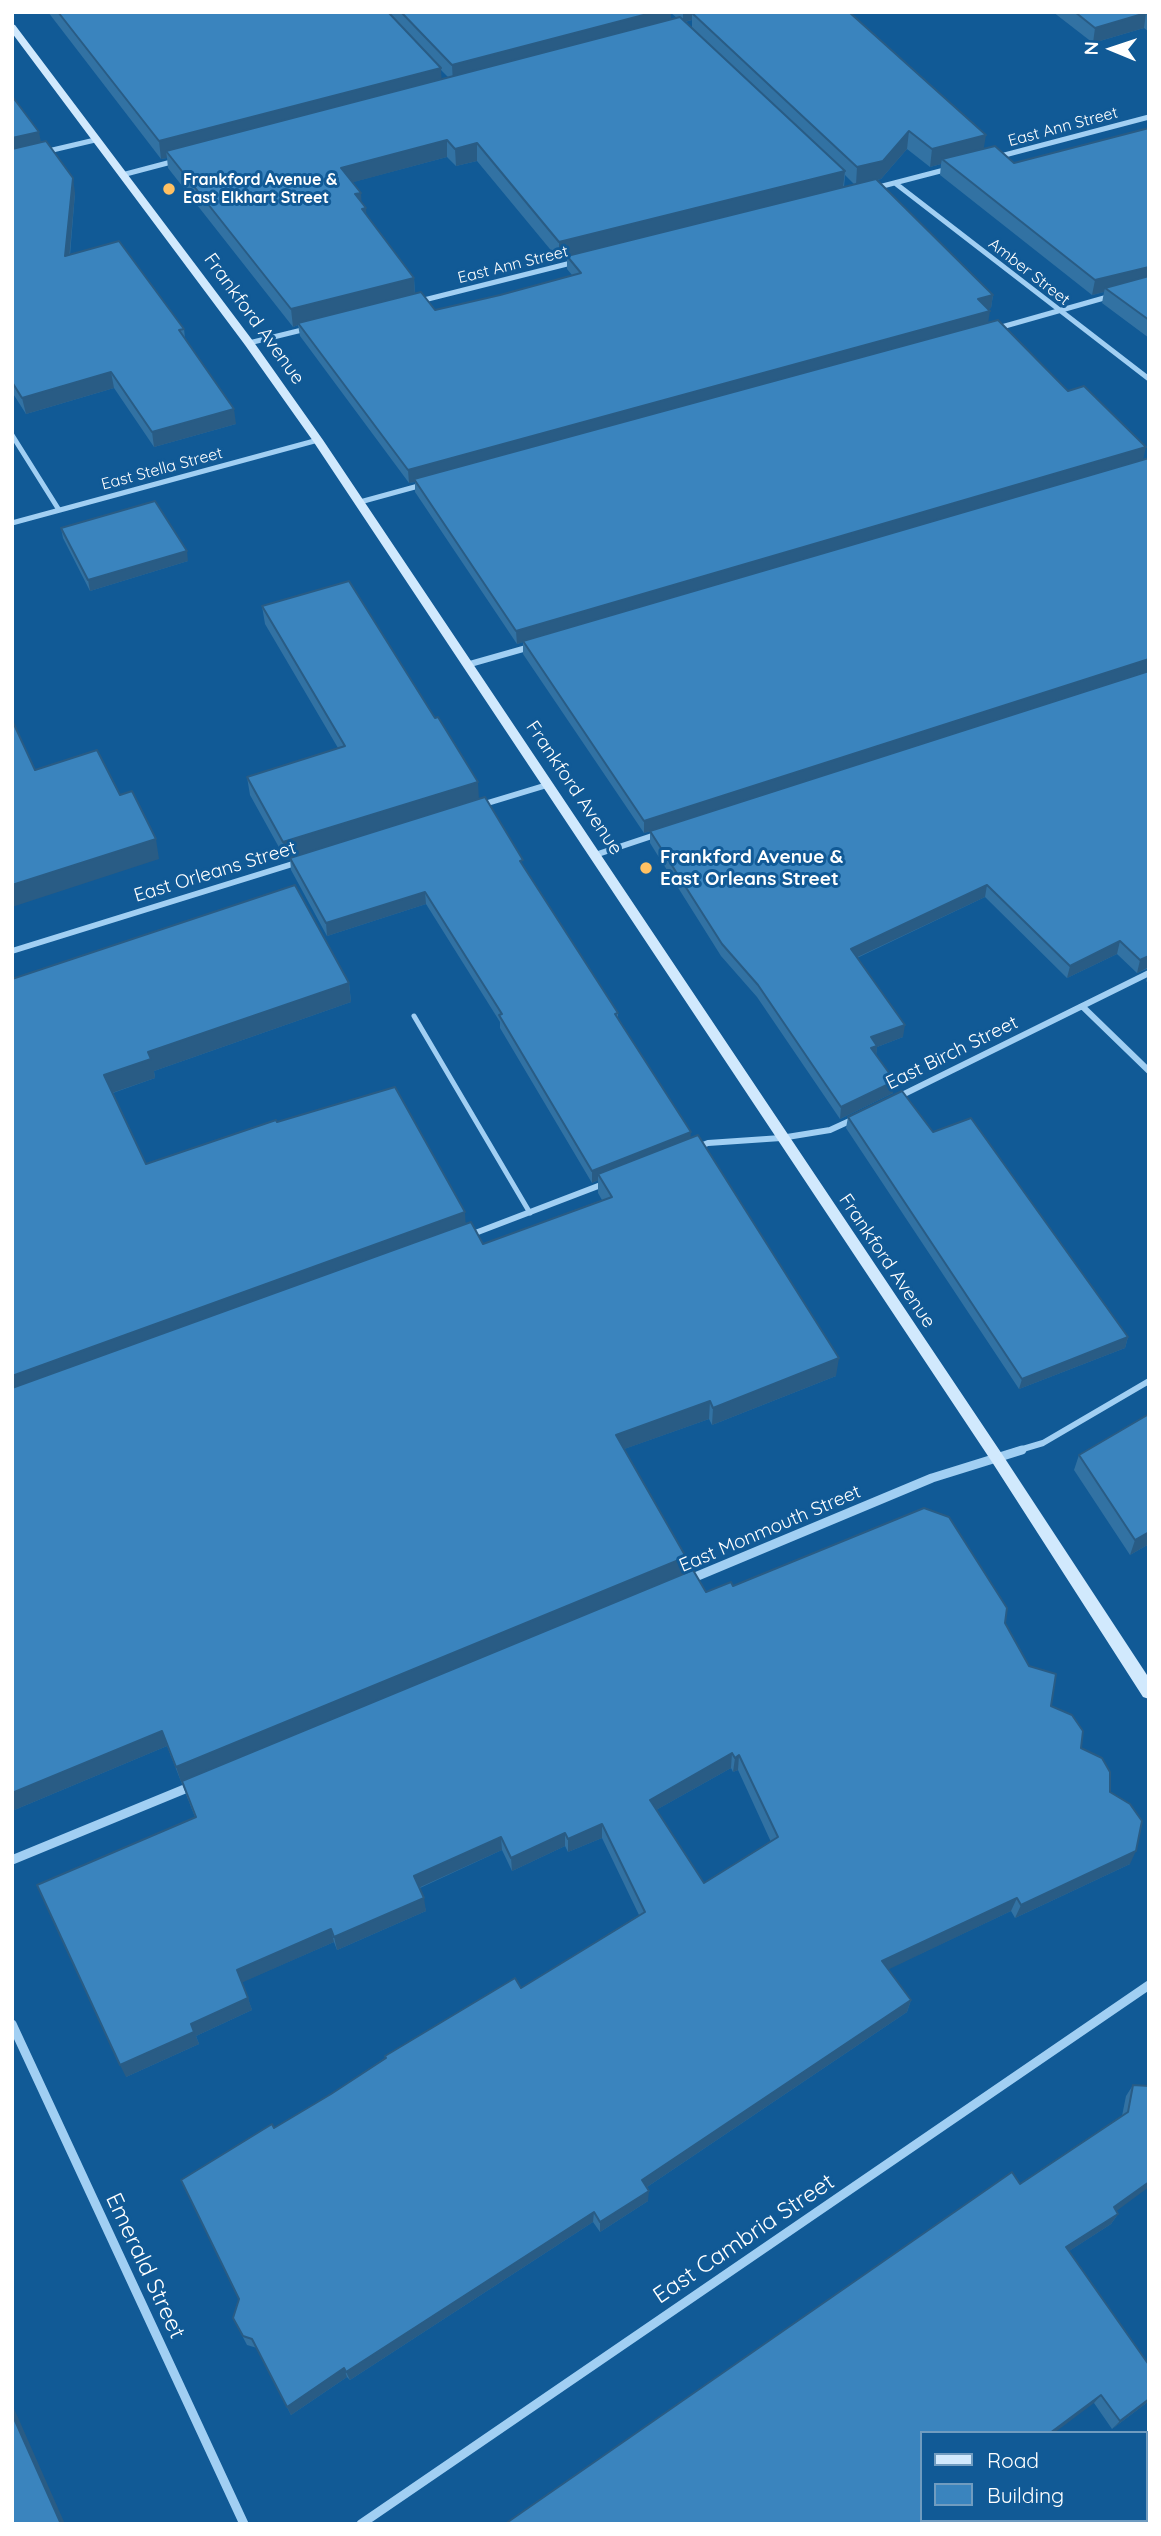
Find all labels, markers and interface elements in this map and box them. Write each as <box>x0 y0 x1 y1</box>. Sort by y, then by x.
north arrow <box>1077 14 1147 84</box>
text: N <box>1079 41 1103 56</box>
street label: East Ann Street <box>1006 103 1120 151</box>
place label: Frankford Avenue & East Elkhart Street <box>183 170 337 208</box>
marker: Frankford Avenue & East Elkhart Street <box>161 181 177 197</box>
street label: Amber Street <box>985 234 1073 310</box>
street label: East Ann Street <box>456 242 570 288</box>
street label: Frankford Avenue <box>199 249 309 389</box>
street label: East Stella Street <box>99 444 225 494</box>
street label: Frankford Avenue <box>521 717 627 859</box>
street label: East Orleans Street <box>131 837 299 907</box>
place label: Frankford Avenue & East Orleans Street <box>660 846 843 890</box>
marker: Frankford Avenue & East Orleans Street <box>638 860 654 876</box>
street label: East Birch Street <box>882 1011 1022 1095</box>
street label: Frankford Avenue <box>834 1190 940 1332</box>
street label: East Monmouth Street <box>676 1480 864 1578</box>
street label: East Cambria Street <box>648 2168 840 2310</box>
street label: Emerald Street <box>99 2189 191 2343</box>
legend <box>920 2431 1147 2522</box>
text: Road <box>987 2447 1039 2473</box>
text: Building <box>987 2482 1064 2508</box>

